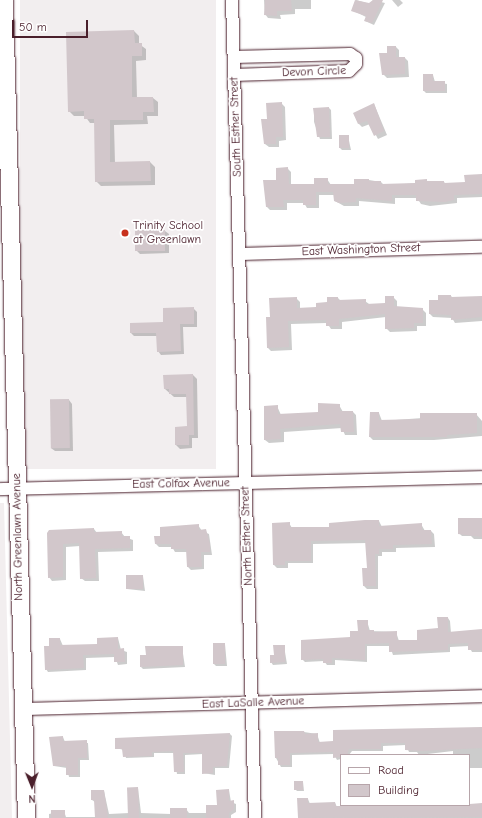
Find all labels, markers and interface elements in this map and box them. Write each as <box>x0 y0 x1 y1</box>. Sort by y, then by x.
scale bar <box>14 12 90 38</box>
text: 50 m <box>19 20 47 34</box>
street label: Devon Circle <box>282 64 346 80</box>
street label: South Esther Street <box>227 77 245 177</box>
place label: Trinity School at Greenlawn <box>133 219 203 247</box>
marker: Trinity School at Greenlawn <box>120 228 130 238</box>
street label: East Washington Street <box>301 241 421 259</box>
street label: North Greenlawn Avenue <box>10 473 26 601</box>
street label: East Colfax Avenue <box>132 476 230 492</box>
street label: North Esther Street <box>238 486 256 586</box>
street label: East LaSalle Avenue <box>202 694 304 712</box>
legend <box>340 754 470 806</box>
text: Road <box>378 763 404 777</box>
north arrow <box>12 766 52 806</box>
text: Building <box>378 783 419 797</box>
text: N <box>29 792 36 805</box>

